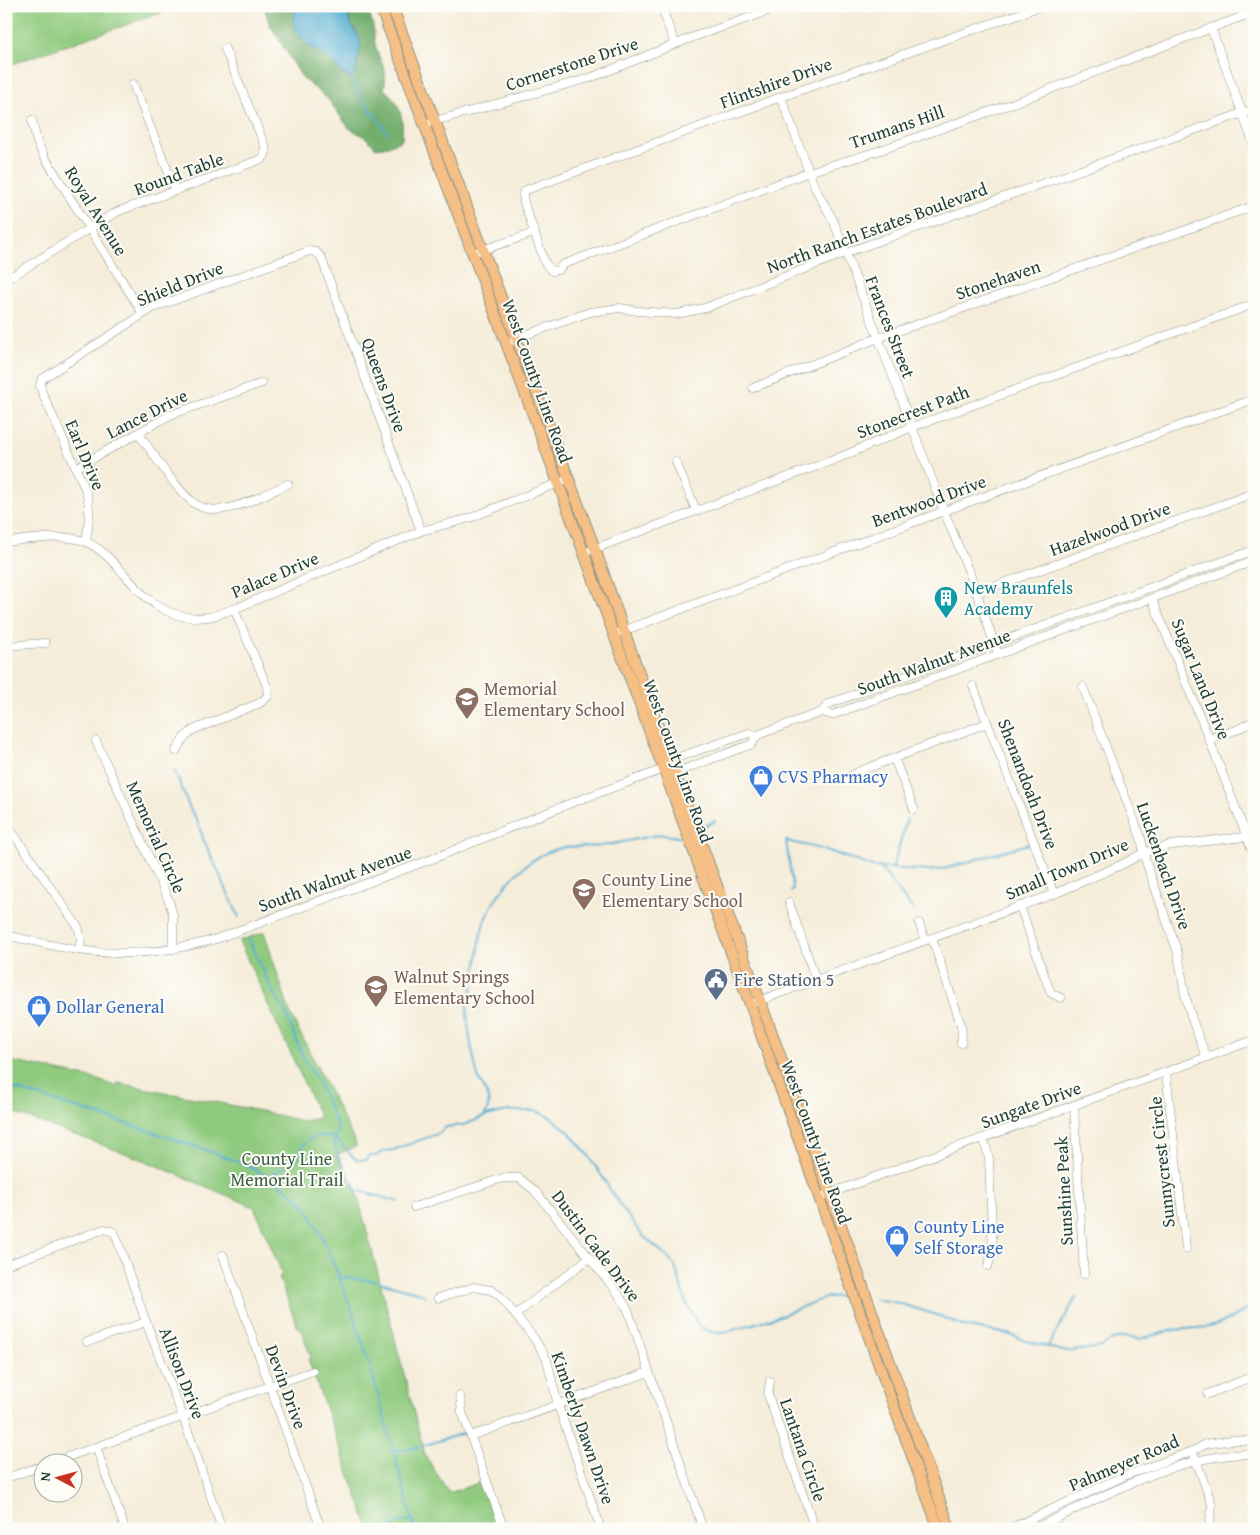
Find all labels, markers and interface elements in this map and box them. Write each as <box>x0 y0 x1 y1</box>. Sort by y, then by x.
street label: Cornerstone Drive <box>502 29 642 98</box>
street label: Flintshire Drive <box>716 50 836 115</box>
street label: Trumans Hill <box>846 98 948 155</box>
street label: Round Table <box>130 145 227 202</box>
street label: Royal Avenue <box>58 161 135 261</box>
street label: North Ranch Estates Boulevard <box>763 175 991 280</box>
street label: Stonehaven <box>952 252 1044 307</box>
street label: Shield Drive <box>132 254 227 313</box>
street label: Frances Street <box>859 272 923 383</box>
street label: West County Line Road <box>495 295 580 467</box>
street label: Queens Drive <box>355 334 414 436</box>
street label: Stonecrest Path <box>853 378 973 445</box>
street label: Lance Drive <box>101 382 192 446</box>
street label: Earl Drive <box>58 415 112 494</box>
street label: Bentwood Drive <box>868 467 990 534</box>
street label: Hazelwood Drive <box>1046 494 1174 563</box>
street label: Palace Drive <box>227 544 323 605</box>
place label: New Braunfels Academy <box>964 574 1073 622</box>
building icon: New Braunfels Academy <box>933 585 959 619</box>
street label: Sugar Land Drive <box>1165 614 1238 744</box>
street label: South Walnut Avenue <box>853 621 1014 702</box>
place label: Memorial Elementary School <box>484 675 625 723</box>
street label: West County Line Road <box>636 675 721 847</box>
school or university icon: Memorial Elementary School <box>454 686 480 720</box>
street label: Shenandoah Drive <box>991 715 1066 853</box>
place label: CVS Pharmacy <box>778 763 888 790</box>
shop icon: CVS Pharmacy <box>748 764 774 798</box>
street label: Memorial Circle <box>120 776 193 897</box>
street label: Luckenbach Drive <box>1130 798 1199 933</box>
street label: Small Town Drive <box>1001 830 1133 907</box>
street label: South Walnut Avenue <box>254 838 415 919</box>
place label: County Line Elementary School <box>602 866 743 914</box>
school or university icon: County Line Elementary School <box>571 877 597 911</box>
place label: Walnut Springs Elementary School <box>394 963 535 1011</box>
place label: Fire Station 5 <box>734 966 834 993</box>
public building icon: Fire Station 5 <box>703 967 729 1001</box>
school or university icon: Walnut Springs Elementary School <box>363 974 389 1008</box>
place label: Dollar General <box>56 993 165 1020</box>
shop icon: Dollar General <box>26 994 52 1028</box>
street label: West County Line Road <box>774 1056 859 1228</box>
street label: Sungate Drive <box>977 1074 1085 1135</box>
street label: Sunnycrest Circle <box>1141 1095 1182 1229</box>
street label: Sunshine Peak <box>1047 1135 1080 1246</box>
park label: County Line Memorial Trail <box>230 1145 344 1193</box>
street label: Dustin Cade Drive <box>545 1184 648 1307</box>
place label: County Line Self Storage <box>914 1213 1004 1261</box>
shop icon: County Line Self Storage <box>884 1224 910 1258</box>
street label: Allison Drive <box>153 1323 212 1423</box>
street label: Devin Drive <box>259 1341 314 1433</box>
street label: Kimberly Dawn Drive <box>545 1348 622 1508</box>
street label: Lantana Circle <box>773 1394 834 1505</box>
street label: Pahmeyer Road <box>1064 1427 1184 1498</box>
north arrow <box>32 1452 82 1502</box>
text: N <box>35 1470 56 1482</box>

